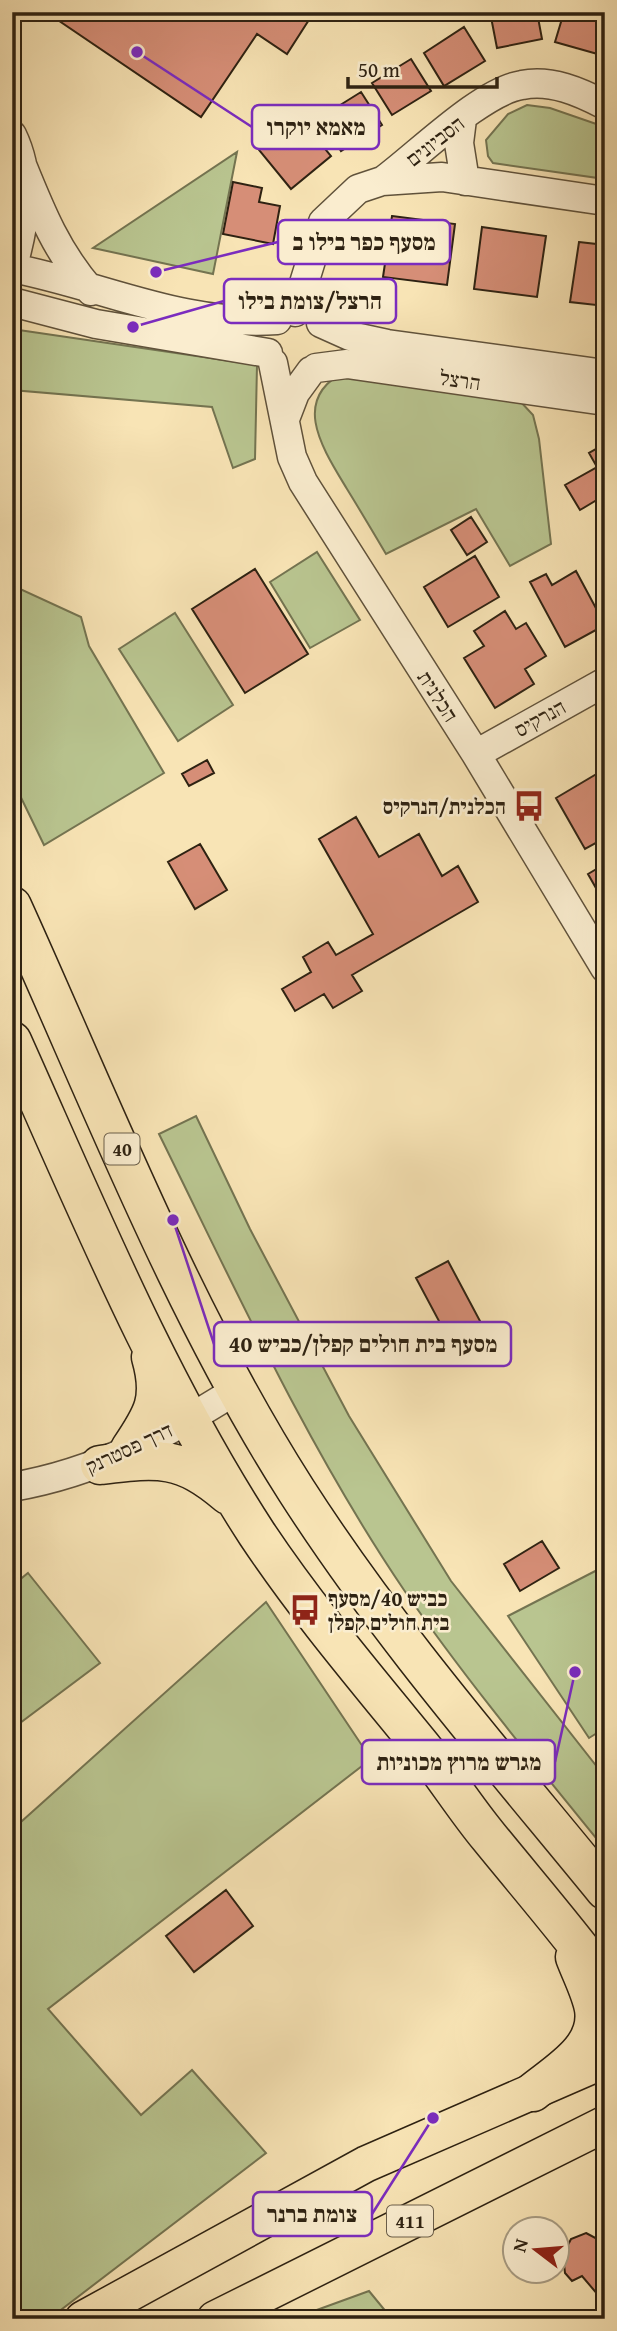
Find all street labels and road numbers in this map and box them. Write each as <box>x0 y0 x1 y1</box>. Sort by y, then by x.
street label: הסביונים <box>399 108 471 174</box>
street label: הרצל <box>437 362 483 398</box>
street label: הכלנית <box>410 664 466 728</box>
street label: הנרקיס <box>509 691 571 745</box>
road number: 40 <box>104 1134 140 1164</box>
street label: דרך פסטרנק <box>80 1414 178 1482</box>
road number: 411 <box>387 2206 433 2236</box>

